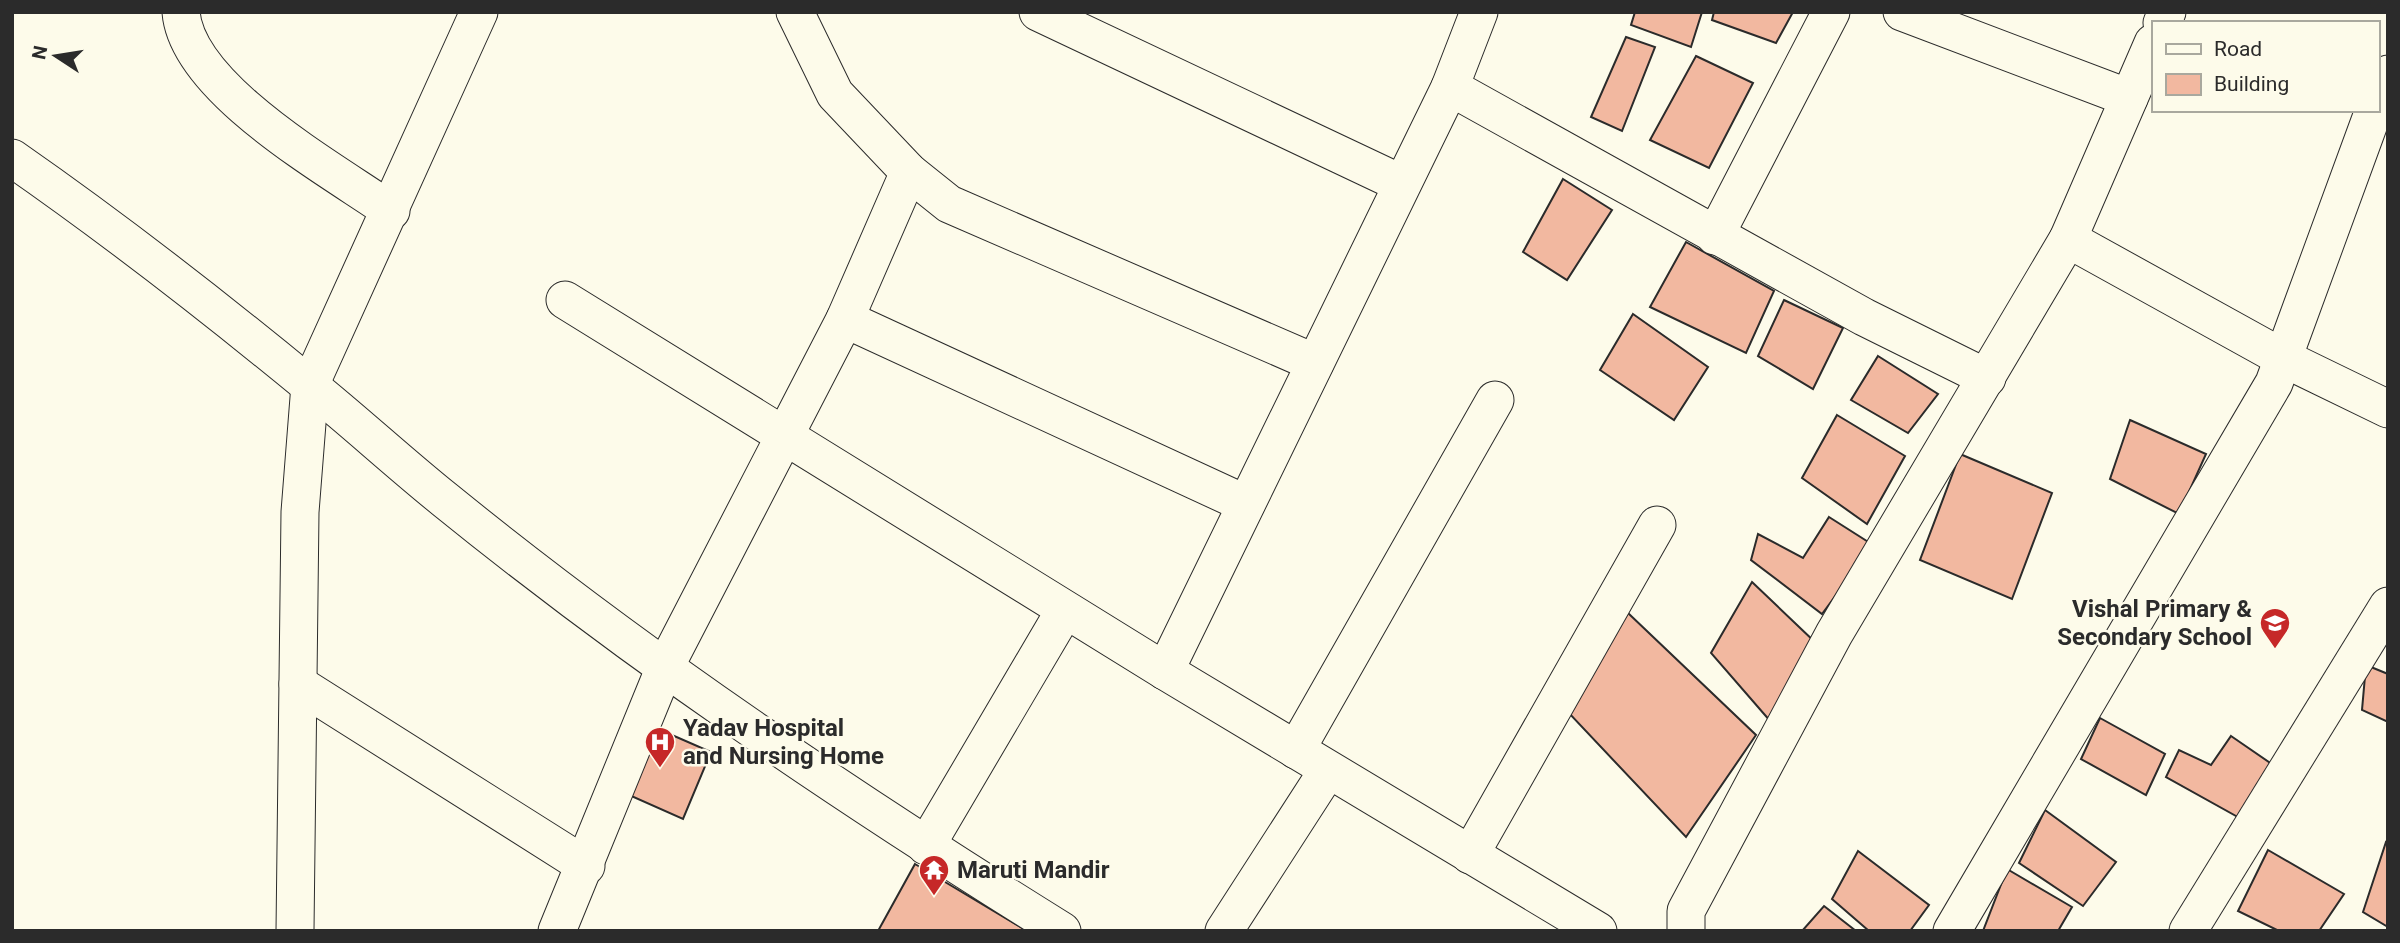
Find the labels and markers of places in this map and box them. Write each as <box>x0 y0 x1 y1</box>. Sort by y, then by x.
place label: Vishal Primary & Secondary School <box>2057 595 2252 651</box>
school or university icon: Vishal Primary & Secondary School <box>2258 606 2292 650</box>
place label: Yadav Hospital and Nursing Home <box>683 714 884 770</box>
hospital icon: Yadav Hospital and Nursing Home <box>643 725 677 769</box>
temple icon: Maruti Mandir <box>917 853 951 897</box>
place label: Maruti Mandir <box>957 856 1110 884</box>

